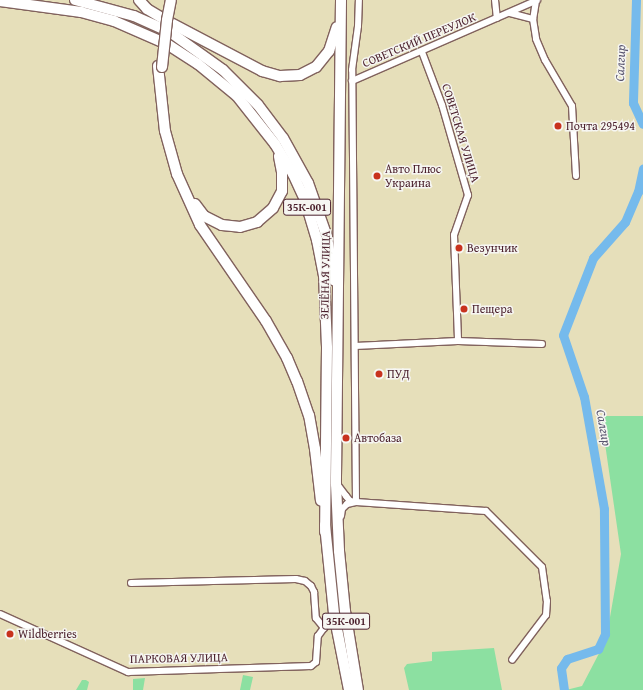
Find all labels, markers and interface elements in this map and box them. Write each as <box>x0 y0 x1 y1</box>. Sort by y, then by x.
street label: СОВЕТСКИЙ ПЕРЕУЛОК <box>360 10 478 70</box>
water label: Салгир <box>613 44 629 82</box>
street label: СОВЕТСКАЯ УЛИЦА <box>439 82 483 184</box>
place label: Почта 295494 <box>566 119 635 133</box>
marker: Почта 295494 <box>553 121 563 131</box>
place label: Авто Плюс Украина <box>385 162 441 190</box>
marker: Авто Плюс Украина <box>372 171 382 181</box>
road number: 35К-001 <box>283 198 331 216</box>
street label: ЗЕЛЁНАЯ УЛИЦА <box>317 230 333 320</box>
place label: Везунчик <box>467 241 518 255</box>
marker: Везунчик <box>454 243 464 253</box>
place label: Пещера <box>472 302 512 316</box>
marker: Пещера <box>459 304 469 314</box>
place label: ПУД <box>387 367 410 381</box>
marker: ПУД <box>374 369 384 379</box>
water label: Салгир <box>592 409 614 447</box>
place label: Автобаза <box>354 431 402 445</box>
marker: Автобаза <box>341 433 351 443</box>
road number: 35К-001 <box>322 612 370 630</box>
place label: Wildberries <box>18 627 77 641</box>
marker: Wildberries <box>5 629 15 639</box>
street label: ПАРКОВАЯ УЛИЦА <box>130 650 228 666</box>

